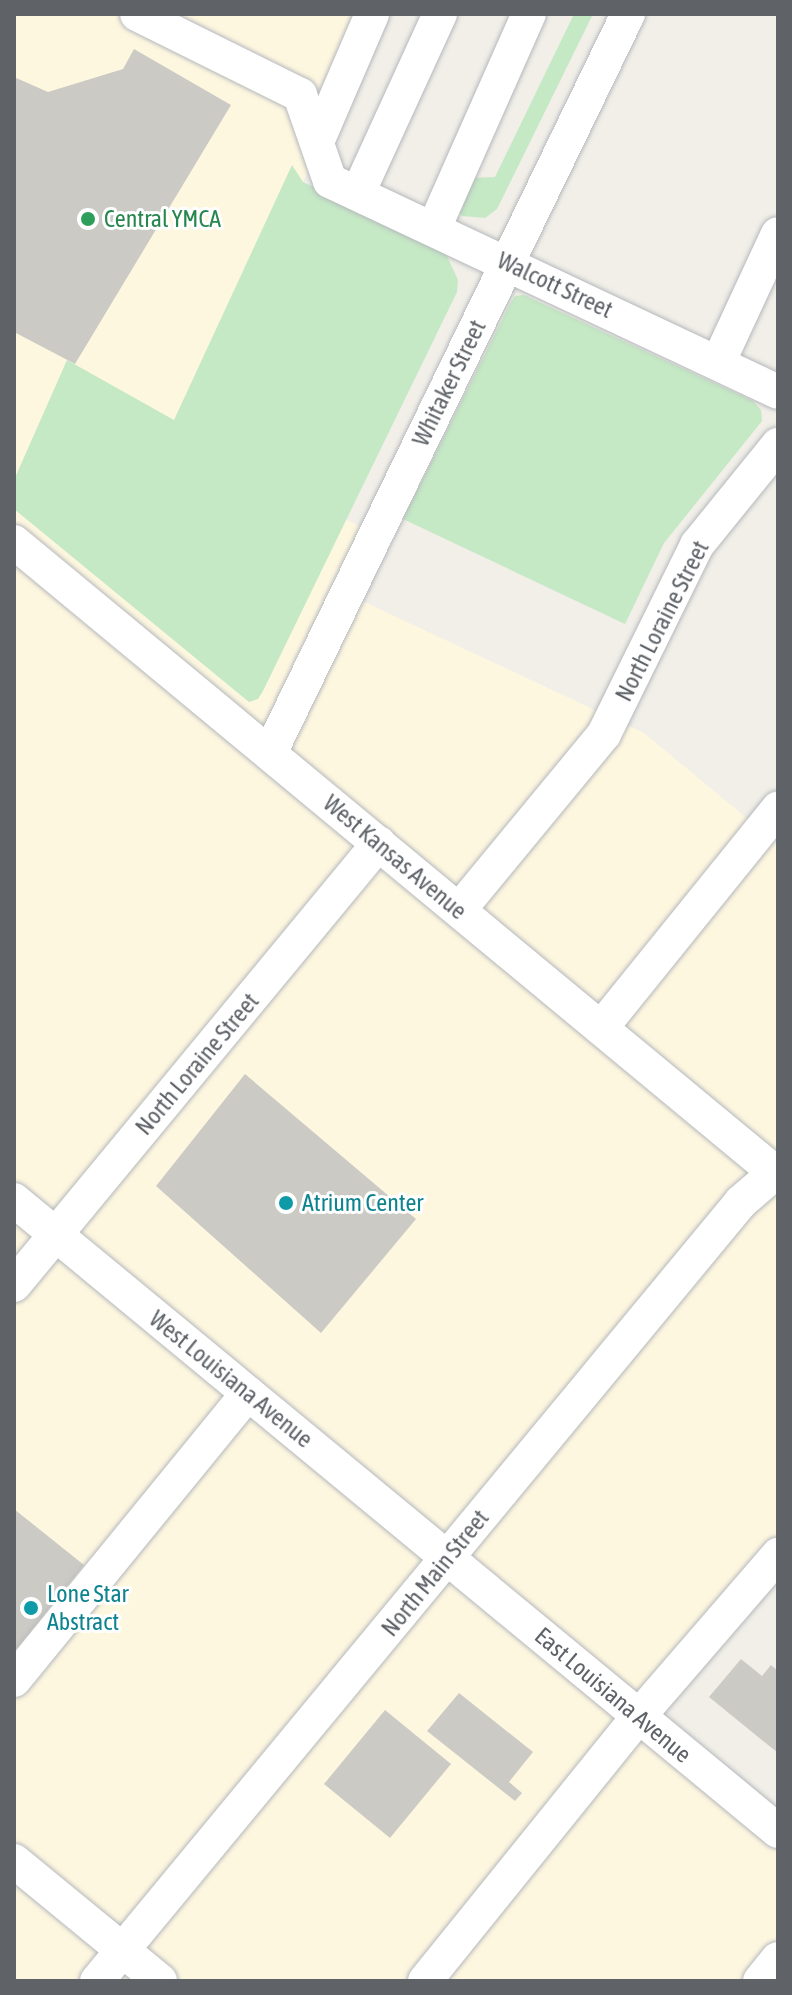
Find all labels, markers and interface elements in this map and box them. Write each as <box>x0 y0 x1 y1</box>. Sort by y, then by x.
place label: Central YMCA <box>104 205 221 233</box>
marker: Central YMCA <box>79 210 97 228</box>
street label: Walcott Street <box>493 246 617 324</box>
street label: Whitaker Street <box>406 315 492 451</box>
street label: North Loraine Street <box>609 536 715 706</box>
street label: West Kansas Avenue <box>318 789 472 925</box>
street label: North Loraine Street <box>129 987 265 1141</box>
place label: Atrium Center <box>302 1189 423 1217</box>
marker: Atrium Center <box>277 1194 295 1212</box>
street label: West Louisiana Avenue <box>144 1304 318 1454</box>
street label: North Main Street <box>375 1504 495 1642</box>
place label: Lone Star Abstract <box>47 1580 129 1636</box>
marker: Lone Star Abstract <box>22 1599 40 1617</box>
street label: East Louisiana Avenue <box>529 1621 697 1769</box>

